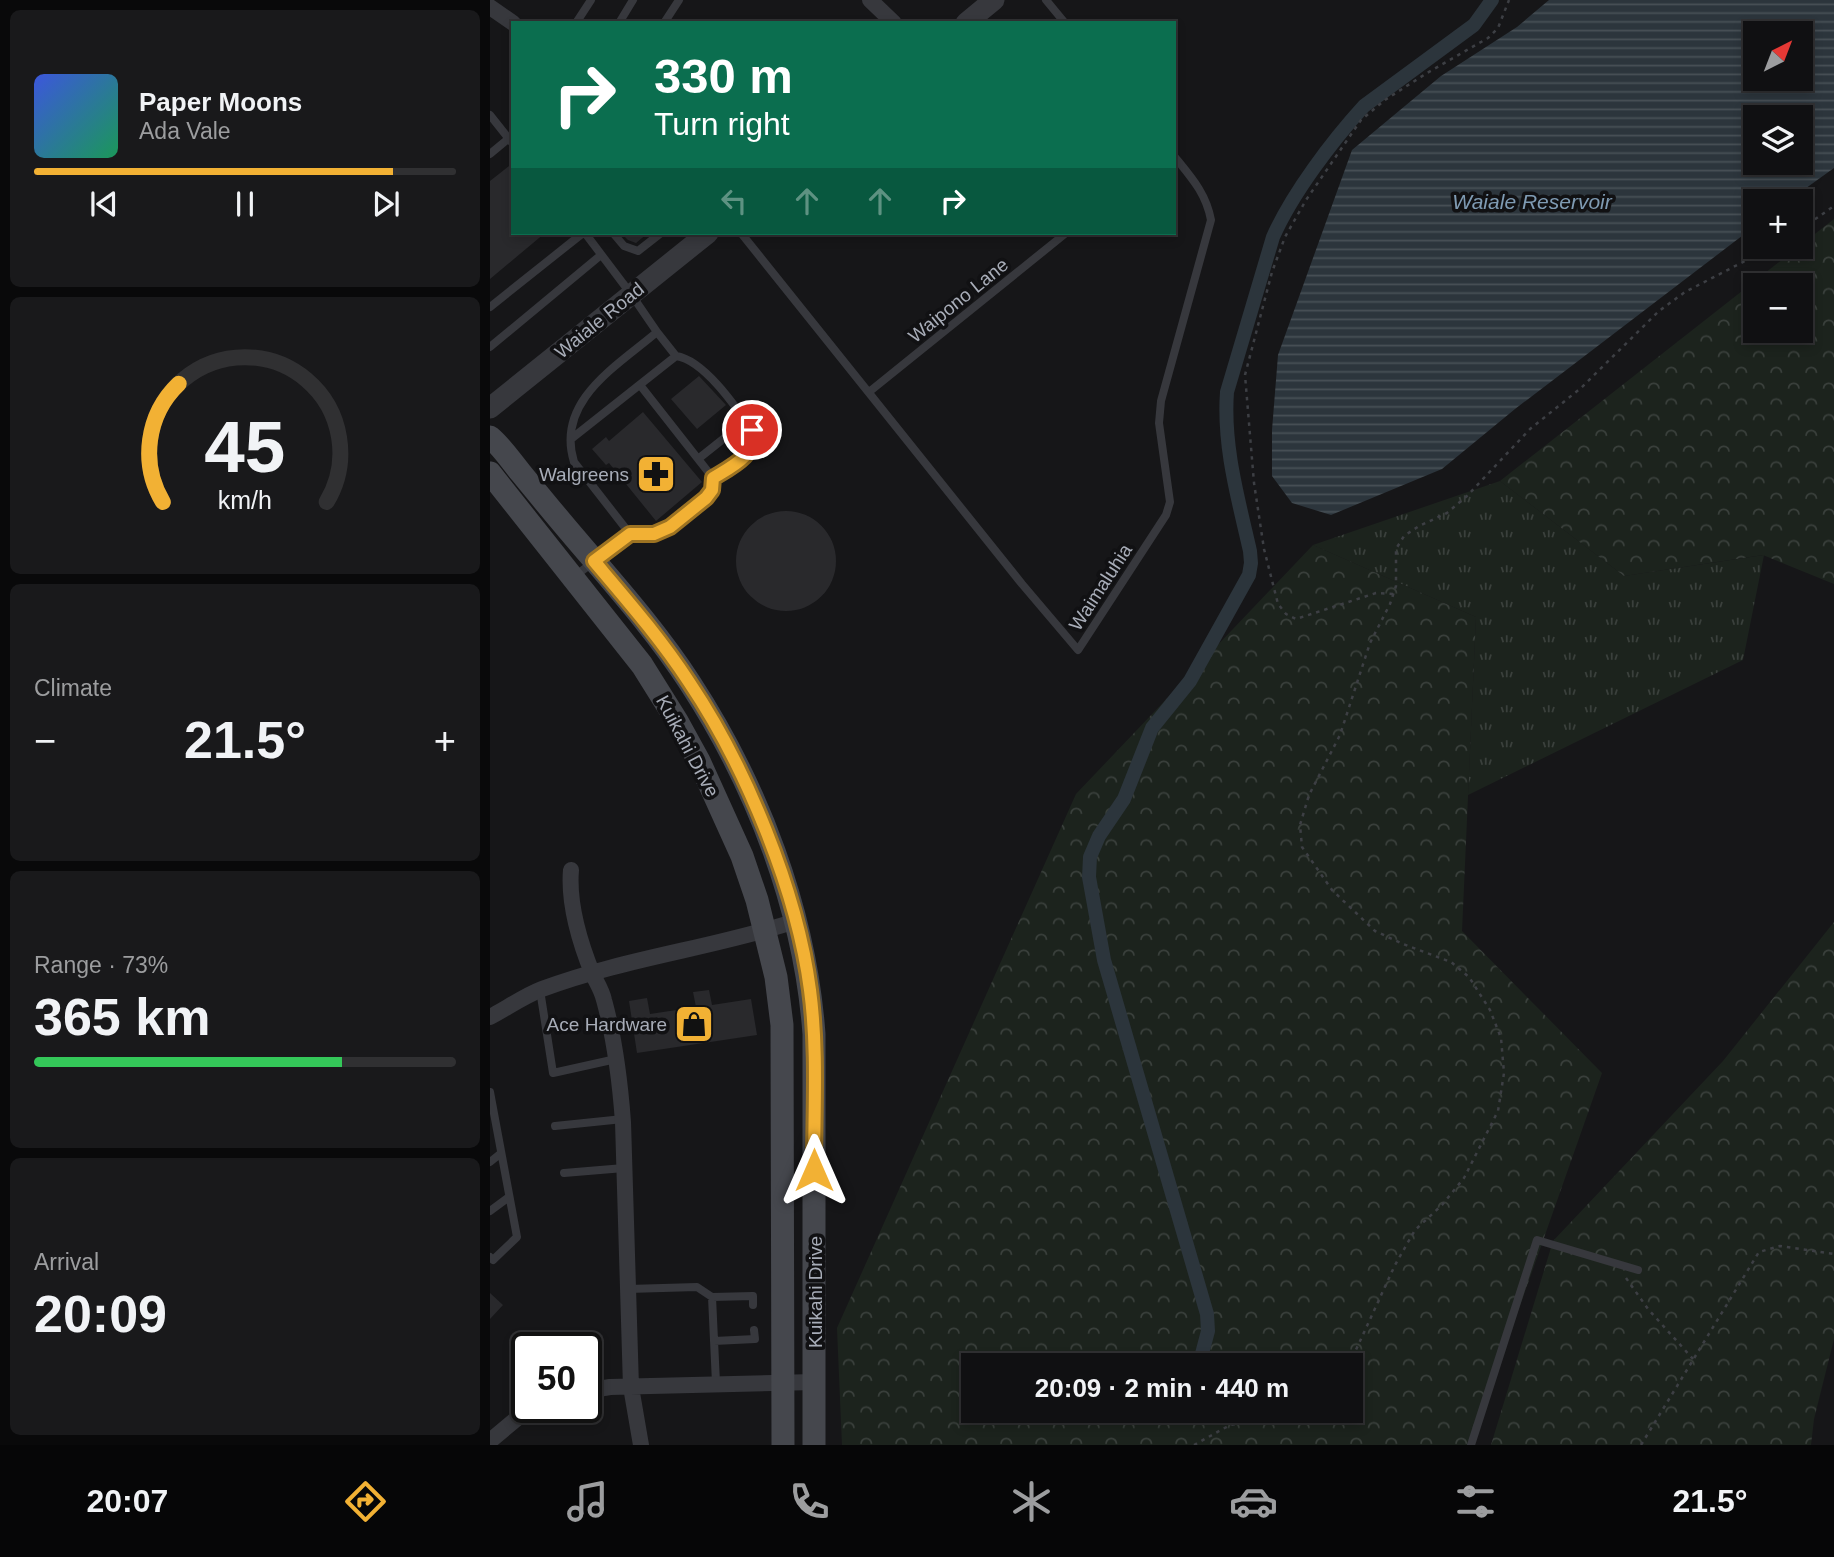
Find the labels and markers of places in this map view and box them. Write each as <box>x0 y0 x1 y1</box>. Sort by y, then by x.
pin <box>722 400 782 460</box>
pharmacy icon: Walgreens <box>635 453 677 495</box>
place label: Walgreens <box>539 464 629 485</box>
shop icon: Ace Hardware <box>673 1003 715 1045</box>
place label: Ace Hardware <box>547 1014 667 1035</box>

